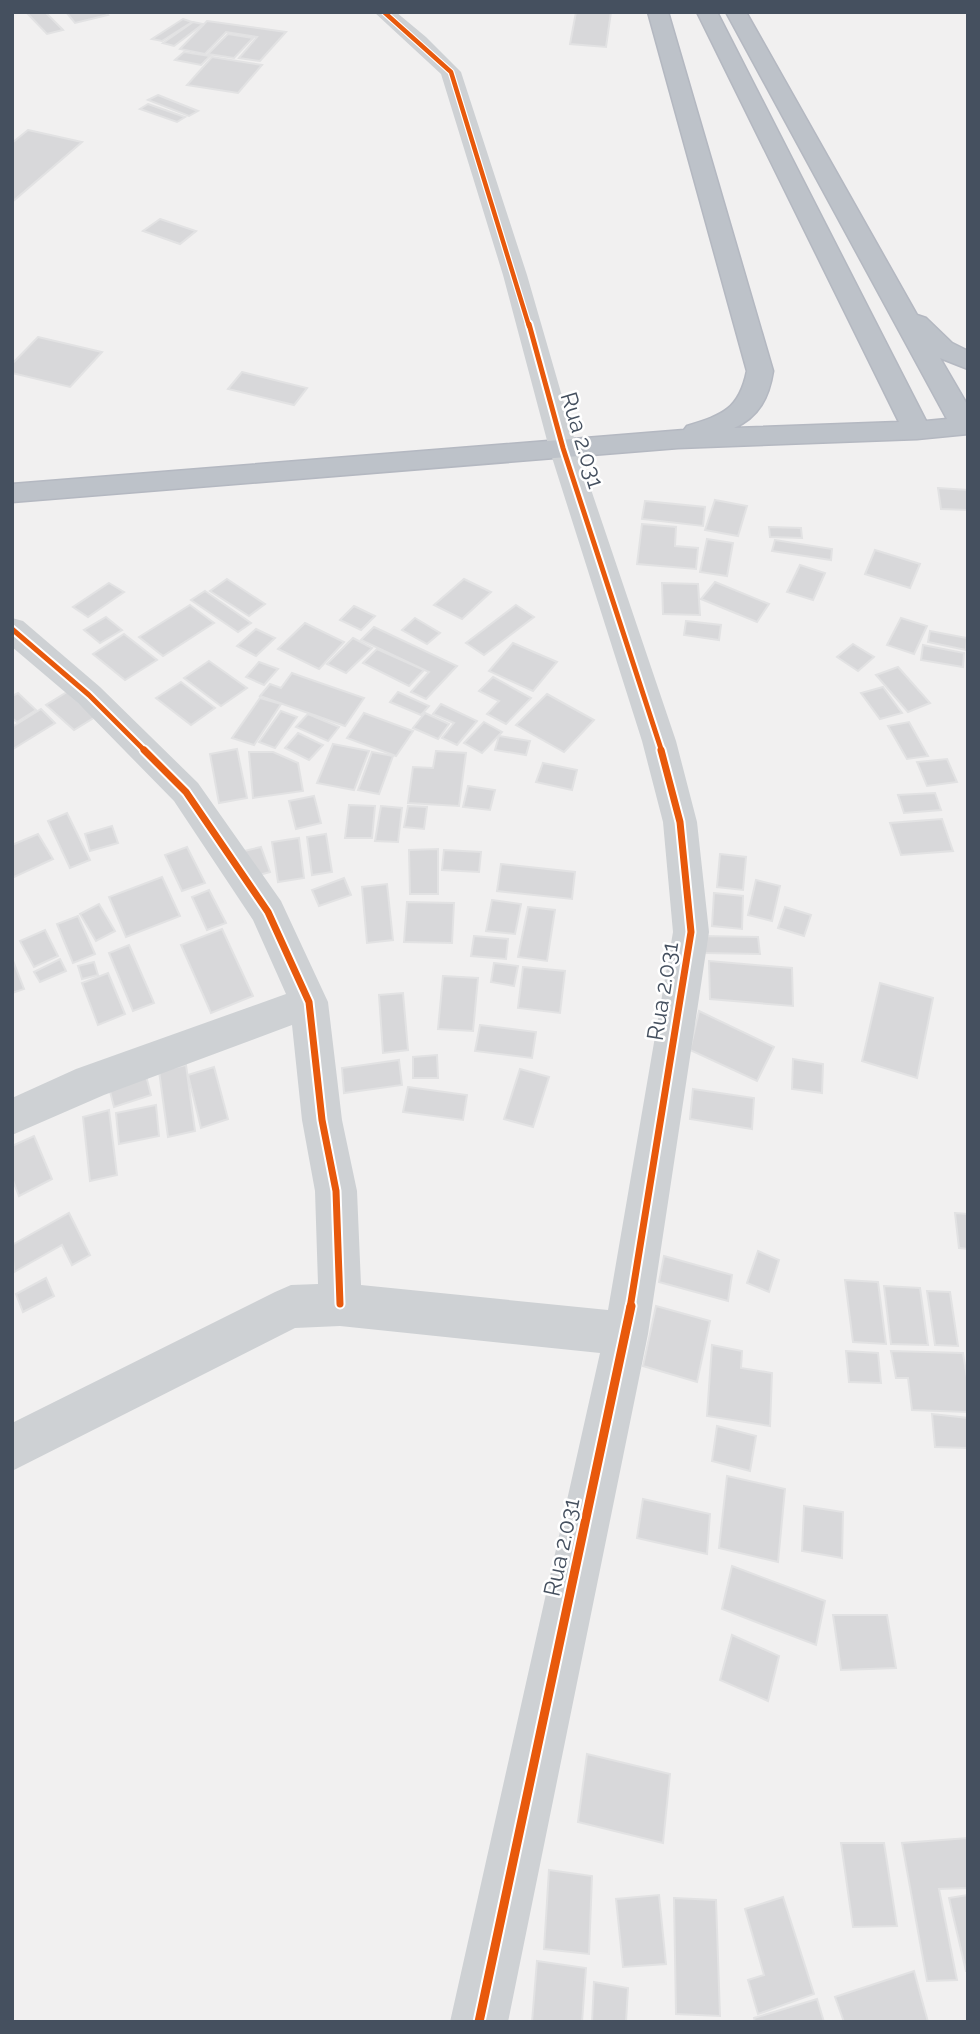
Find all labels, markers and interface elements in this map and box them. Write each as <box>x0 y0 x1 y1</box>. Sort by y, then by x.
street label: Rua 2.031 <box>556 389 610 492</box>
street label: Rua 2.031 <box>641 940 683 1042</box>
street label: Rua 2.031 <box>537 1495 585 1598</box>

